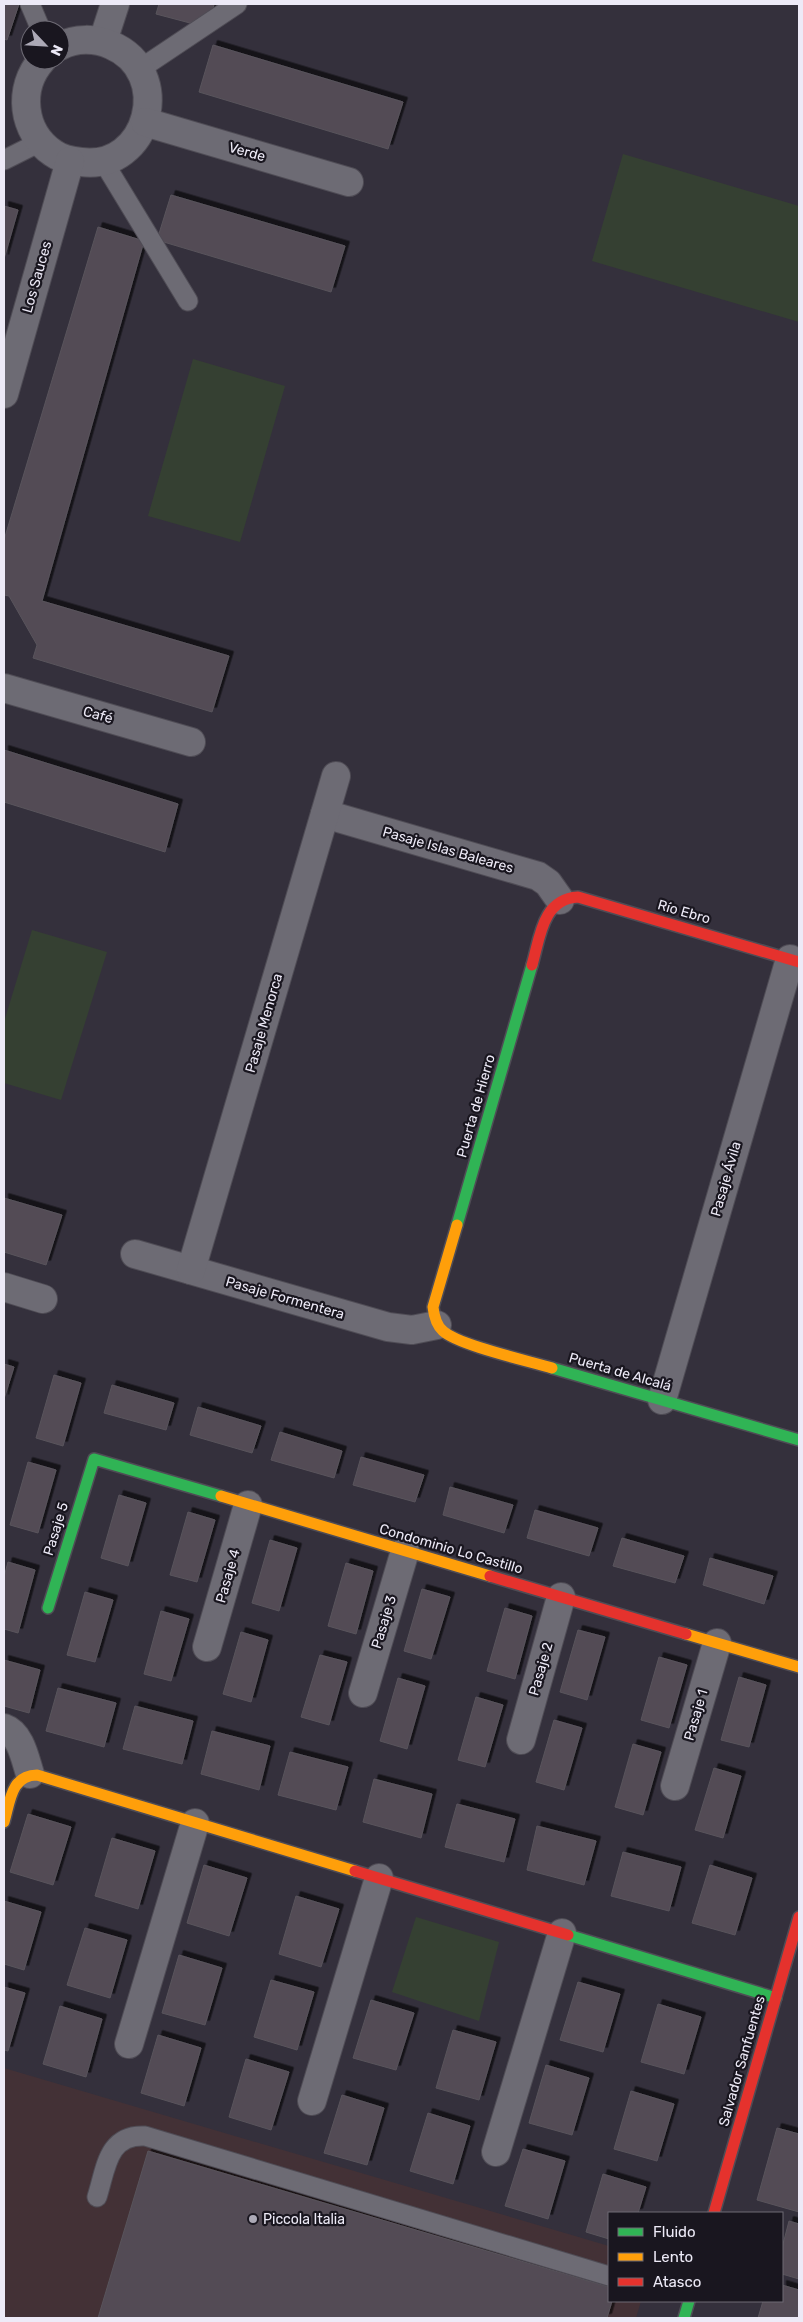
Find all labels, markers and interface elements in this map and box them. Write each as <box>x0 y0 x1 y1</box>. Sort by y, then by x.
north arrow <box>20 20 70 70</box>
text: N <box>46 42 66 58</box>
street label: Verde <box>227 139 268 165</box>
street label: Los Sauces <box>19 239 55 315</box>
street label: Café <box>81 703 115 727</box>
street label: Pasaje Islas Baleares <box>381 823 515 877</box>
street label: Río Ebro <box>656 896 712 928</box>
street label: Pasaje Menorca <box>242 971 286 1075</box>
street label: Puerta de Hierro <box>453 1052 499 1160</box>
street label: Pasaje Ávila <box>706 1139 745 1218</box>
street label: Pasaje Formentera <box>224 1273 346 1323</box>
street label: Puerta de Alcalá <box>567 1349 673 1395</box>
street label: Pasaje 5 <box>40 1500 72 1558</box>
street label: Condominio Lo Castillo <box>377 1520 525 1578</box>
street label: Pasaje 4 <box>212 1547 244 1605</box>
street label: Pasaje 3 <box>368 1593 400 1651</box>
street label: Pasaje 2 <box>525 1640 557 1698</box>
street label: Pasaje 1 <box>681 1687 711 1743</box>
street label: Salvador Sanfuentes <box>715 1994 769 2128</box>
place label: Piccola Italia <box>263 2211 345 2228</box>
legend <box>608 2212 783 2302</box>
marker: Piccola Italia <box>247 2213 259 2225</box>
text: Fluido <box>653 2223 696 2241</box>
text: Lento <box>653 2248 693 2266</box>
text: Atasco <box>653 2273 701 2291</box>

